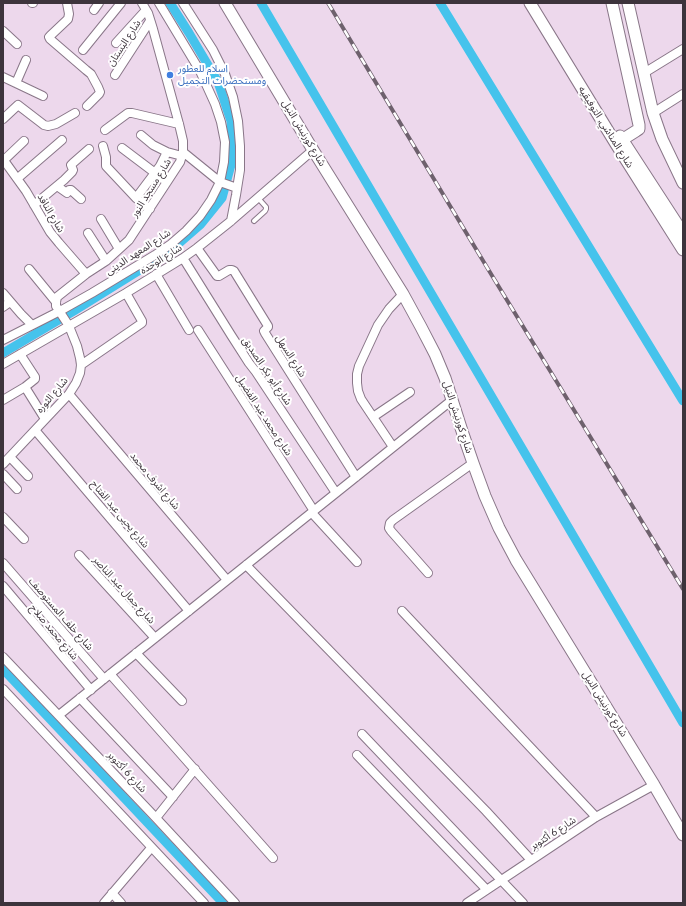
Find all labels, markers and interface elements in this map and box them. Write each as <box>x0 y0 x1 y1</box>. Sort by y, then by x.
street label: شارع البستان <box>105 18 143 68</box>
place label: اسلام للعطور ومستحضرات التجميل <box>178 63 266 86</box>
marker: اسلام للعطور ومستحضرات التجميل <box>165 70 175 80</box>
street label: شارع المناشي, التوفيقيه <box>576 84 636 170</box>
street label: شارع كورنيش النيل <box>279 98 329 168</box>
street label: شارع مسجد النور <box>128 156 174 220</box>
street label: شارع النافد <box>35 191 67 235</box>
street label: شارع المعهد الدينى <box>103 227 173 277</box>
street label: شارع الوحده <box>138 241 184 277</box>
street label: شارع السهل <box>273 333 309 379</box>
street label: شارع أبو بكر الصديق <box>240 335 294 407</box>
street label: شارع محمد عبد الفضيل <box>233 372 295 458</box>
street label: شارع الثوره <box>34 375 70 415</box>
street label: شارع كورنيش النيل <box>441 379 475 455</box>
street label: شارع اشرف محمد <box>128 450 182 512</box>
street label: شارع يحيى عبد الفتاح <box>88 478 152 550</box>
street label: شارع جمال عبد الناصر <box>91 554 157 626</box>
street label: شارع خلف المستوصف <box>26 575 96 653</box>
street label: شارع محمد صلاح <box>27 602 81 662</box>
street label: شارع كورنيش النيل <box>580 669 630 739</box>
street label: شارع 6 أكتوبر <box>105 749 149 795</box>
street label: شارع 6 أكتوبر <box>528 814 578 852</box>

